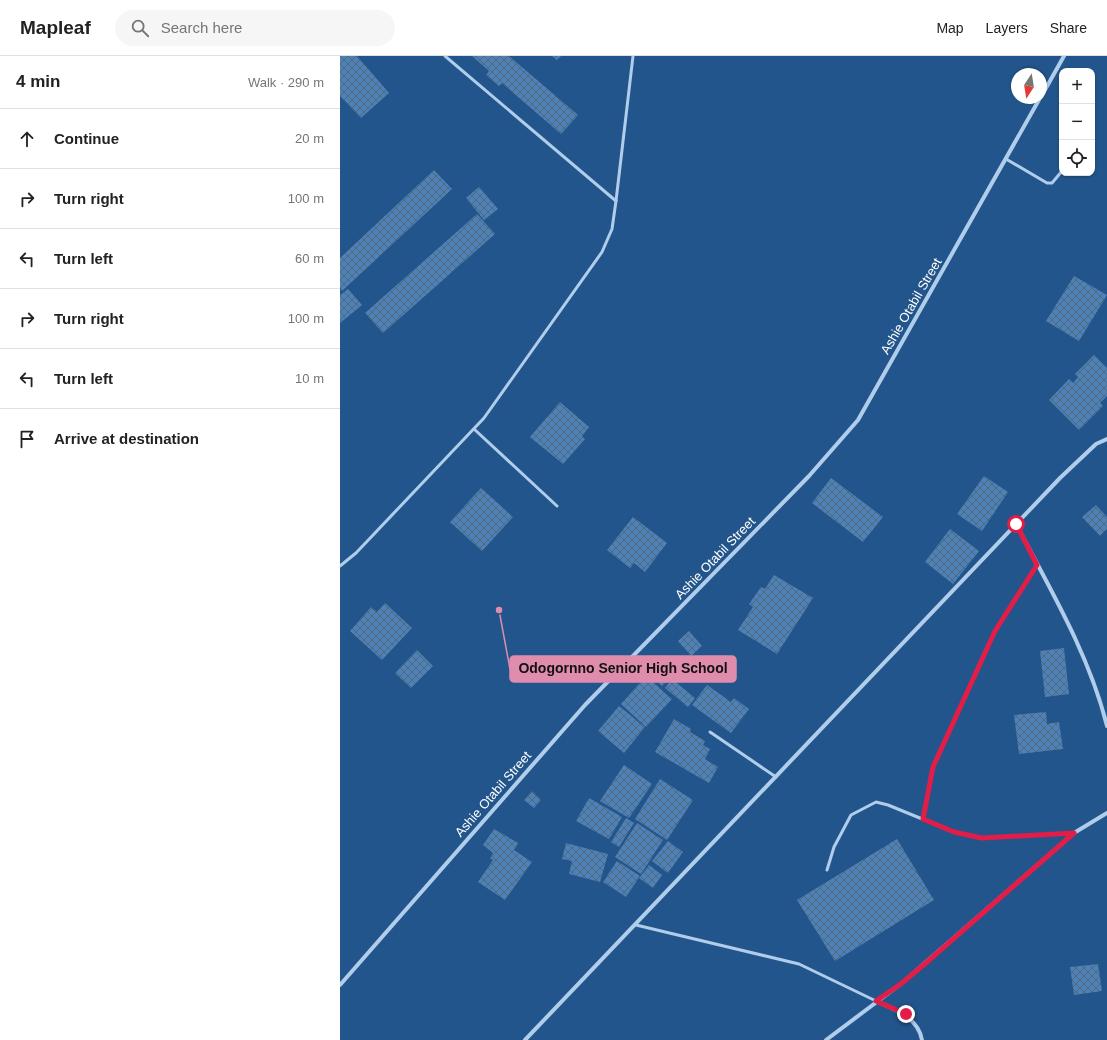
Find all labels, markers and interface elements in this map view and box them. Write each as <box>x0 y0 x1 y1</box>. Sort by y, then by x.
search box <box>115 10 395 46</box>
text: Mapleaf <box>20 17 91 38</box>
icon: search <box>129 17 151 39</box>
text: Search here <box>161 19 242 36</box>
text: Map <box>936 20 964 36</box>
text: Layers <box>986 20 1028 36</box>
text: Share <box>1050 20 1087 36</box>
north arrow <box>1011 68 1047 104</box>
map controls <box>1059 68 1095 176</box>
button: + <box>1059 68 1095 104</box>
text: 4 min <box>16 72 60 91</box>
text: Walk · 290 m <box>248 75 324 90</box>
button: − <box>1059 104 1095 140</box>
icon: ahead <box>16 128 38 150</box>
text: Continue <box>54 130 119 147</box>
text: 20 m <box>295 131 324 146</box>
button: locate <box>1059 140 1095 176</box>
icon: right <box>16 188 38 210</box>
text: Turn right <box>54 190 124 207</box>
text: 100 m <box>288 191 324 206</box>
icon: left <box>16 248 38 270</box>
text: Turn left <box>54 250 113 267</box>
text: 60 m <box>295 251 324 266</box>
street label: Ashie Otabil Street <box>877 255 945 357</box>
icon: right <box>16 308 38 330</box>
text: Turn right <box>54 310 124 327</box>
text: 100 m <box>288 311 324 326</box>
icon: left <box>16 368 38 390</box>
text: Turn left <box>54 370 113 387</box>
text: 10 m <box>295 371 324 386</box>
icon: arrive <box>16 428 38 450</box>
text: Arrive at destination <box>54 430 199 447</box>
street label: Ashie Otabil Street <box>672 514 758 602</box>
route start <box>1007 515 1025 533</box>
callout: Odogornno Senior High School <box>510 656 736 682</box>
text: Odogornno Senior High School <box>518 660 728 676</box>
street label: Ashie Otabil Street <box>452 748 534 840</box>
route end <box>897 1005 915 1023</box>

